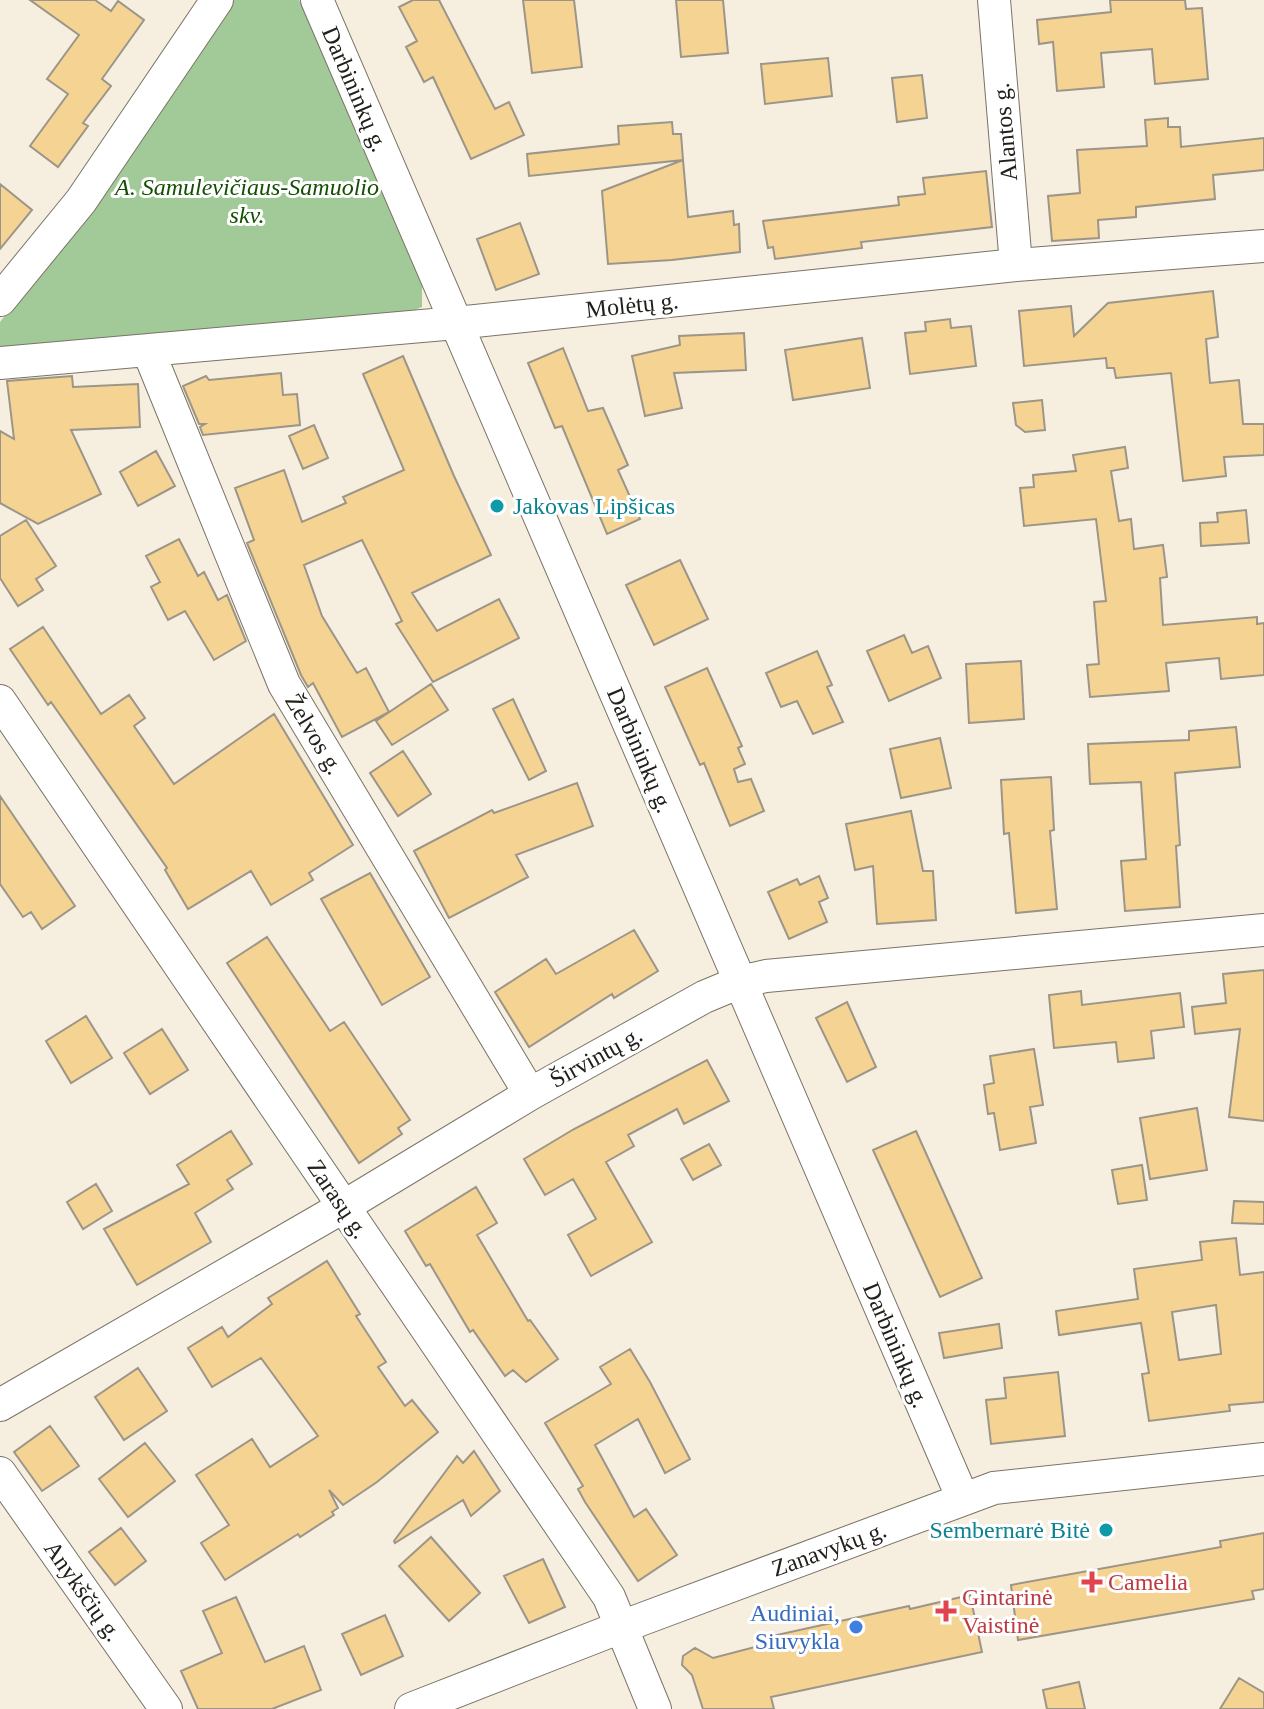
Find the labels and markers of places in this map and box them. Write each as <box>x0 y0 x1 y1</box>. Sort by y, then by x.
place label: Jakovas Lipšicas <box>513 493 675 519</box>
marker: Jakovas Lipšicas <box>488 497 506 515</box>
place label: Sembernarė Bitė <box>929 1517 1090 1543</box>
marker: Sembernarė Bitė <box>1097 1521 1115 1539</box>
place label: Camelia <box>1108 1569 1188 1595</box>
marker: Camelia <box>1083 1573 1101 1591</box>
place label: Gintarinė Vaistinė <box>962 1584 1053 1638</box>
place label: Audiniai, Siuvykla <box>750 1600 840 1654</box>
marker: Gintarinė Vaistinė <box>937 1602 955 1620</box>
marker: Audiniai, Siuvykla <box>847 1618 865 1636</box>

